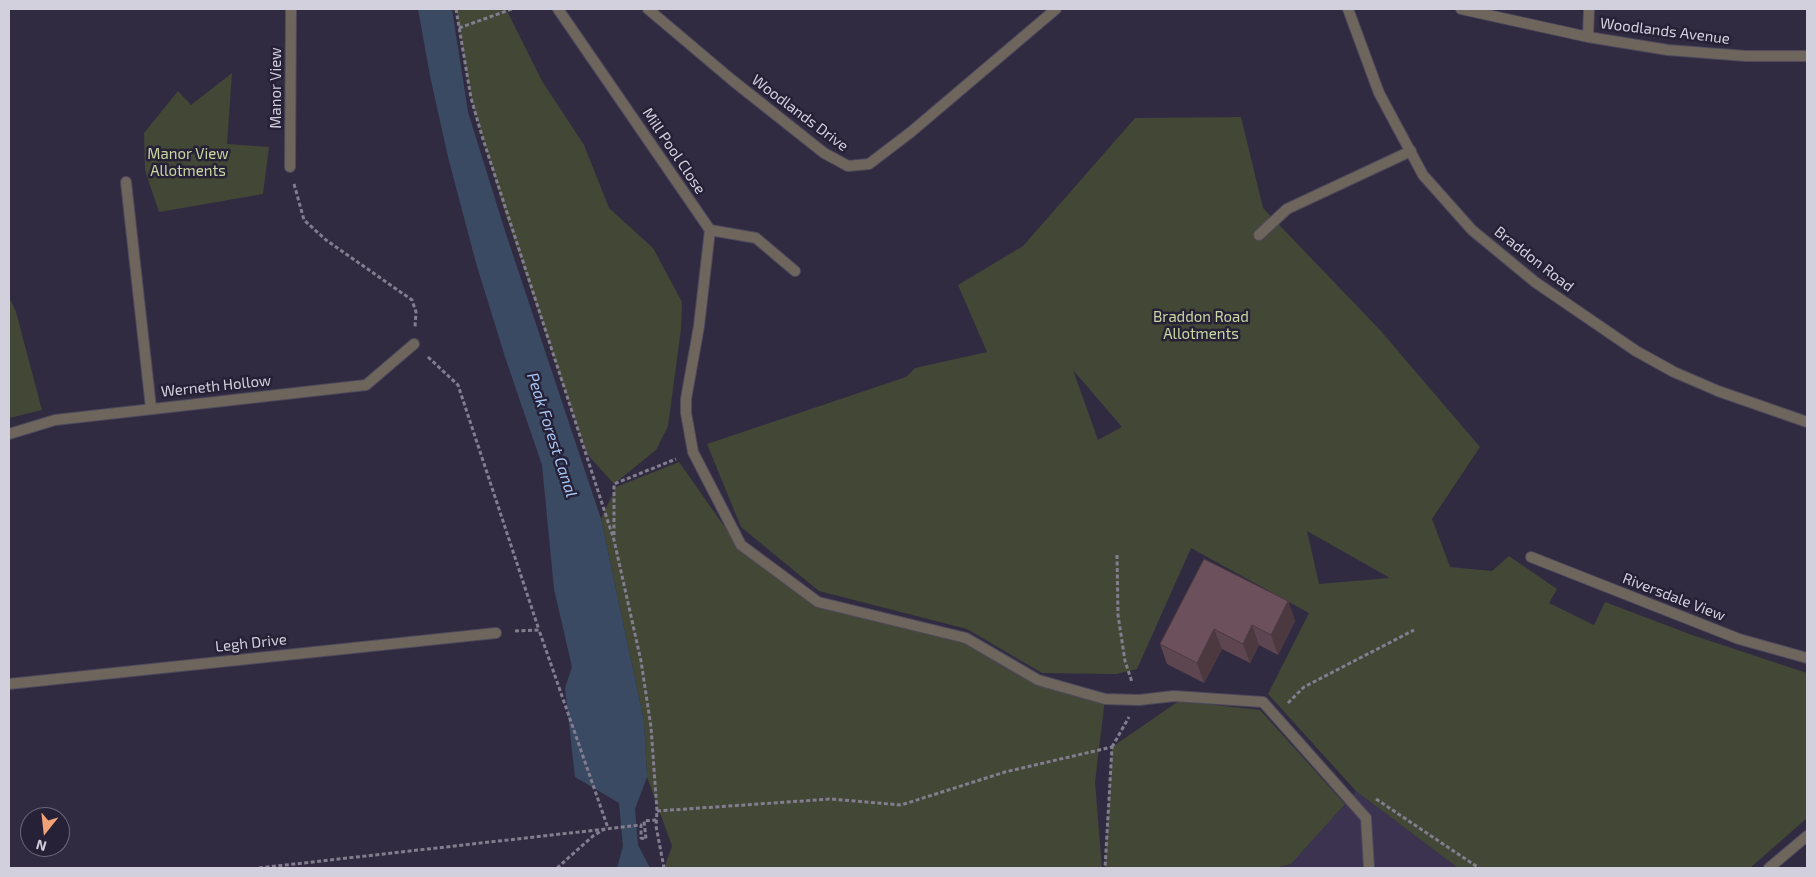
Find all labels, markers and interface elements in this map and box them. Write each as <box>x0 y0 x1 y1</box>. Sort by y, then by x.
street label: Woodlands Avenue <box>1599 14 1731 48</box>
street label: Manor View <box>267 47 285 129</box>
street label: Woodlands Drive <box>748 71 852 155</box>
street label: Mill Pool Close <box>639 105 709 197</box>
park label: Manor View Allotments <box>147 145 229 180</box>
street label: Braddon Road <box>1491 222 1577 296</box>
park label: Braddon Road Allotments <box>1153 308 1249 343</box>
water label: Peak Forest Canal <box>523 370 581 500</box>
street label: Werneth Hollow <box>160 371 272 401</box>
street label: Riversdale View <box>1620 569 1728 625</box>
street label: Legh Drive <box>214 630 288 656</box>
north arrow <box>20 807 70 857</box>
text: N <box>34 836 48 856</box>

